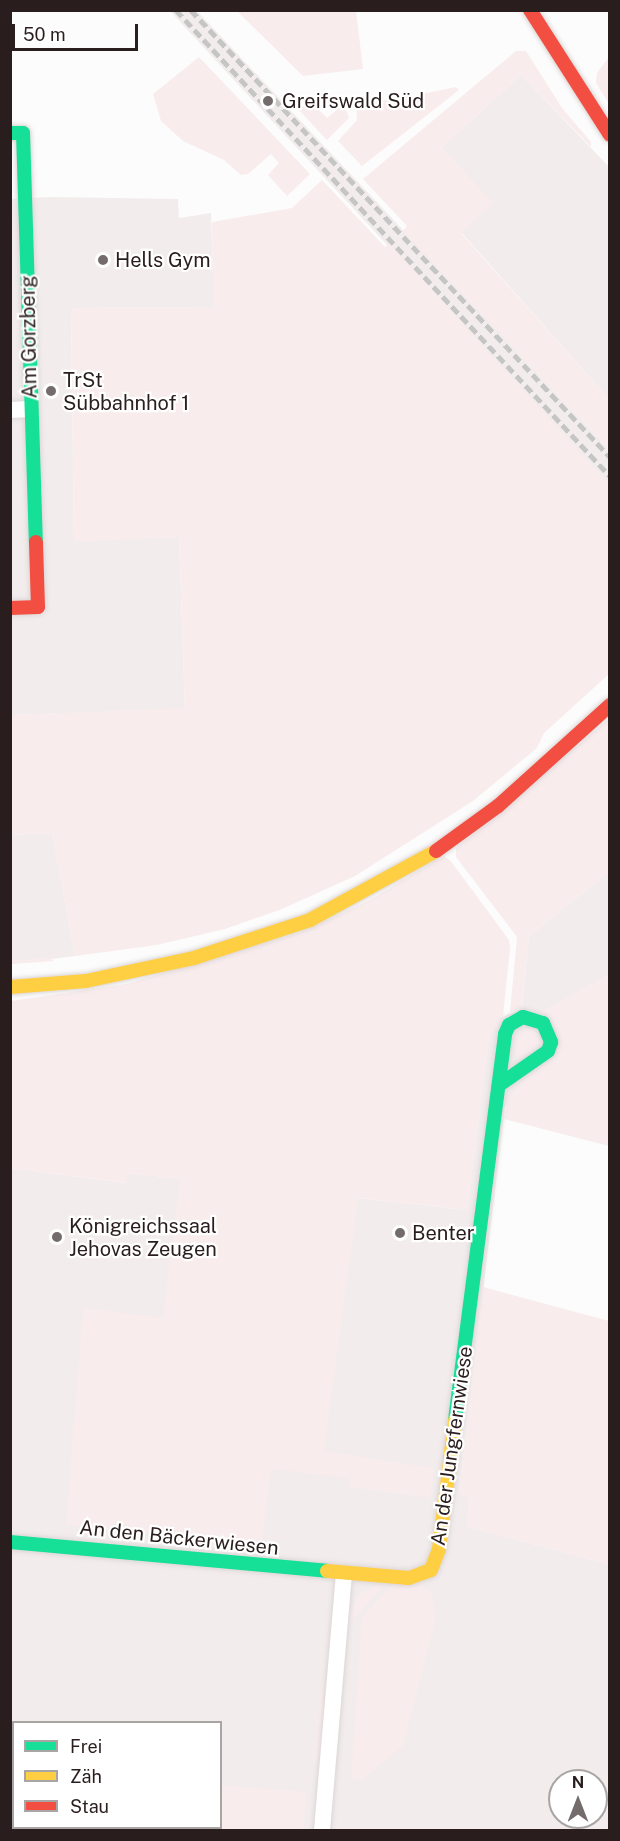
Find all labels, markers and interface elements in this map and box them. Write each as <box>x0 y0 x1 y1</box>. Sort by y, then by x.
scale bar <box>15 12 141 50</box>
text: 50 m <box>23 24 66 45</box>
place label: Greifswald Süd <box>282 89 424 113</box>
marker: Greifswald Süd <box>259 92 277 110</box>
place label: Hells Gym <box>115 248 211 272</box>
marker: Hells Gym <box>96 253 110 267</box>
street label: Am Gorzberg <box>16 275 42 399</box>
place label: TrSt Sübbahnhof 1 <box>63 368 189 415</box>
marker: TrSt Sübbahnhof 1 <box>44 384 58 398</box>
place label: Königreichssaal Jehovas Zeugen <box>69 1214 217 1261</box>
place label: Benter <box>412 1221 475 1245</box>
marker: Benter <box>393 1226 407 1240</box>
marker: Königreichssaal Jehovas Zeugen <box>50 1230 64 1244</box>
street label: An der Jungfernwiese <box>426 1344 478 1548</box>
street label: An den Bäckerwiesen <box>78 1516 280 1560</box>
legend <box>12 1721 222 1829</box>
text: Frei <box>70 1736 102 1757</box>
text: Zäh <box>70 1766 102 1787</box>
north arrow <box>548 1769 608 1829</box>
text: N <box>572 1773 584 1792</box>
text: Stau <box>70 1796 109 1817</box>

